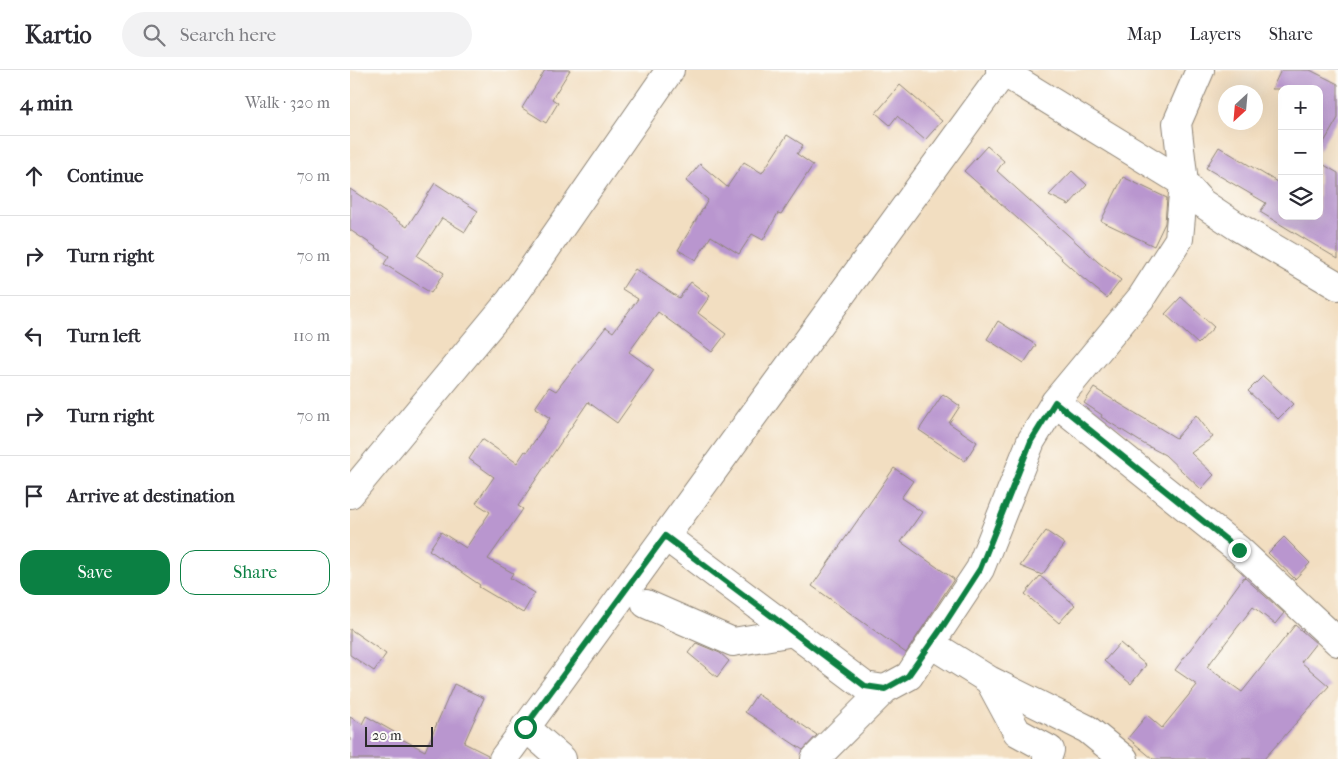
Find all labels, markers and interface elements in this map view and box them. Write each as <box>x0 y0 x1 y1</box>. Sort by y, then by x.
search box <box>122 12 472 57</box>
text: Kartio <box>25 21 92 49</box>
icon: search <box>140 21 168 49</box>
text: Search here <box>180 24 276 46</box>
text: Map <box>1127 24 1161 45</box>
text: Layers <box>1189 24 1241 45</box>
text: Share <box>1269 24 1313 45</box>
north arrow <box>1218 85 1263 130</box>
map controls <box>1278 85 1323 220</box>
button: + <box>1278 85 1323 130</box>
text: 4 min <box>20 91 73 115</box>
text: Walk · 320 m <box>245 93 330 112</box>
button: − <box>1278 130 1323 175</box>
icon: ahead <box>20 162 48 190</box>
text: Continue <box>67 165 143 187</box>
text: 70 m <box>297 166 330 185</box>
button: layers <box>1278 175 1323 220</box>
icon: right <box>20 242 48 270</box>
text: Turn right <box>67 245 154 267</box>
text: 70 m <box>297 246 330 265</box>
icon: left <box>20 322 48 350</box>
text: Turn left <box>67 325 141 347</box>
text: 110 m <box>293 326 330 345</box>
icon: right <box>20 402 48 430</box>
text: Turn right <box>67 405 154 427</box>
text: 70 m <box>297 406 330 425</box>
icon: arrive <box>20 482 48 510</box>
text: Arrive at destination <box>67 485 235 507</box>
route end <box>1228 539 1251 562</box>
button: Save <box>20 550 170 595</box>
button: Share <box>180 550 330 595</box>
route start <box>514 716 537 739</box>
scale bar <box>365 724 432 747</box>
text: 20 m <box>372 727 402 744</box>

